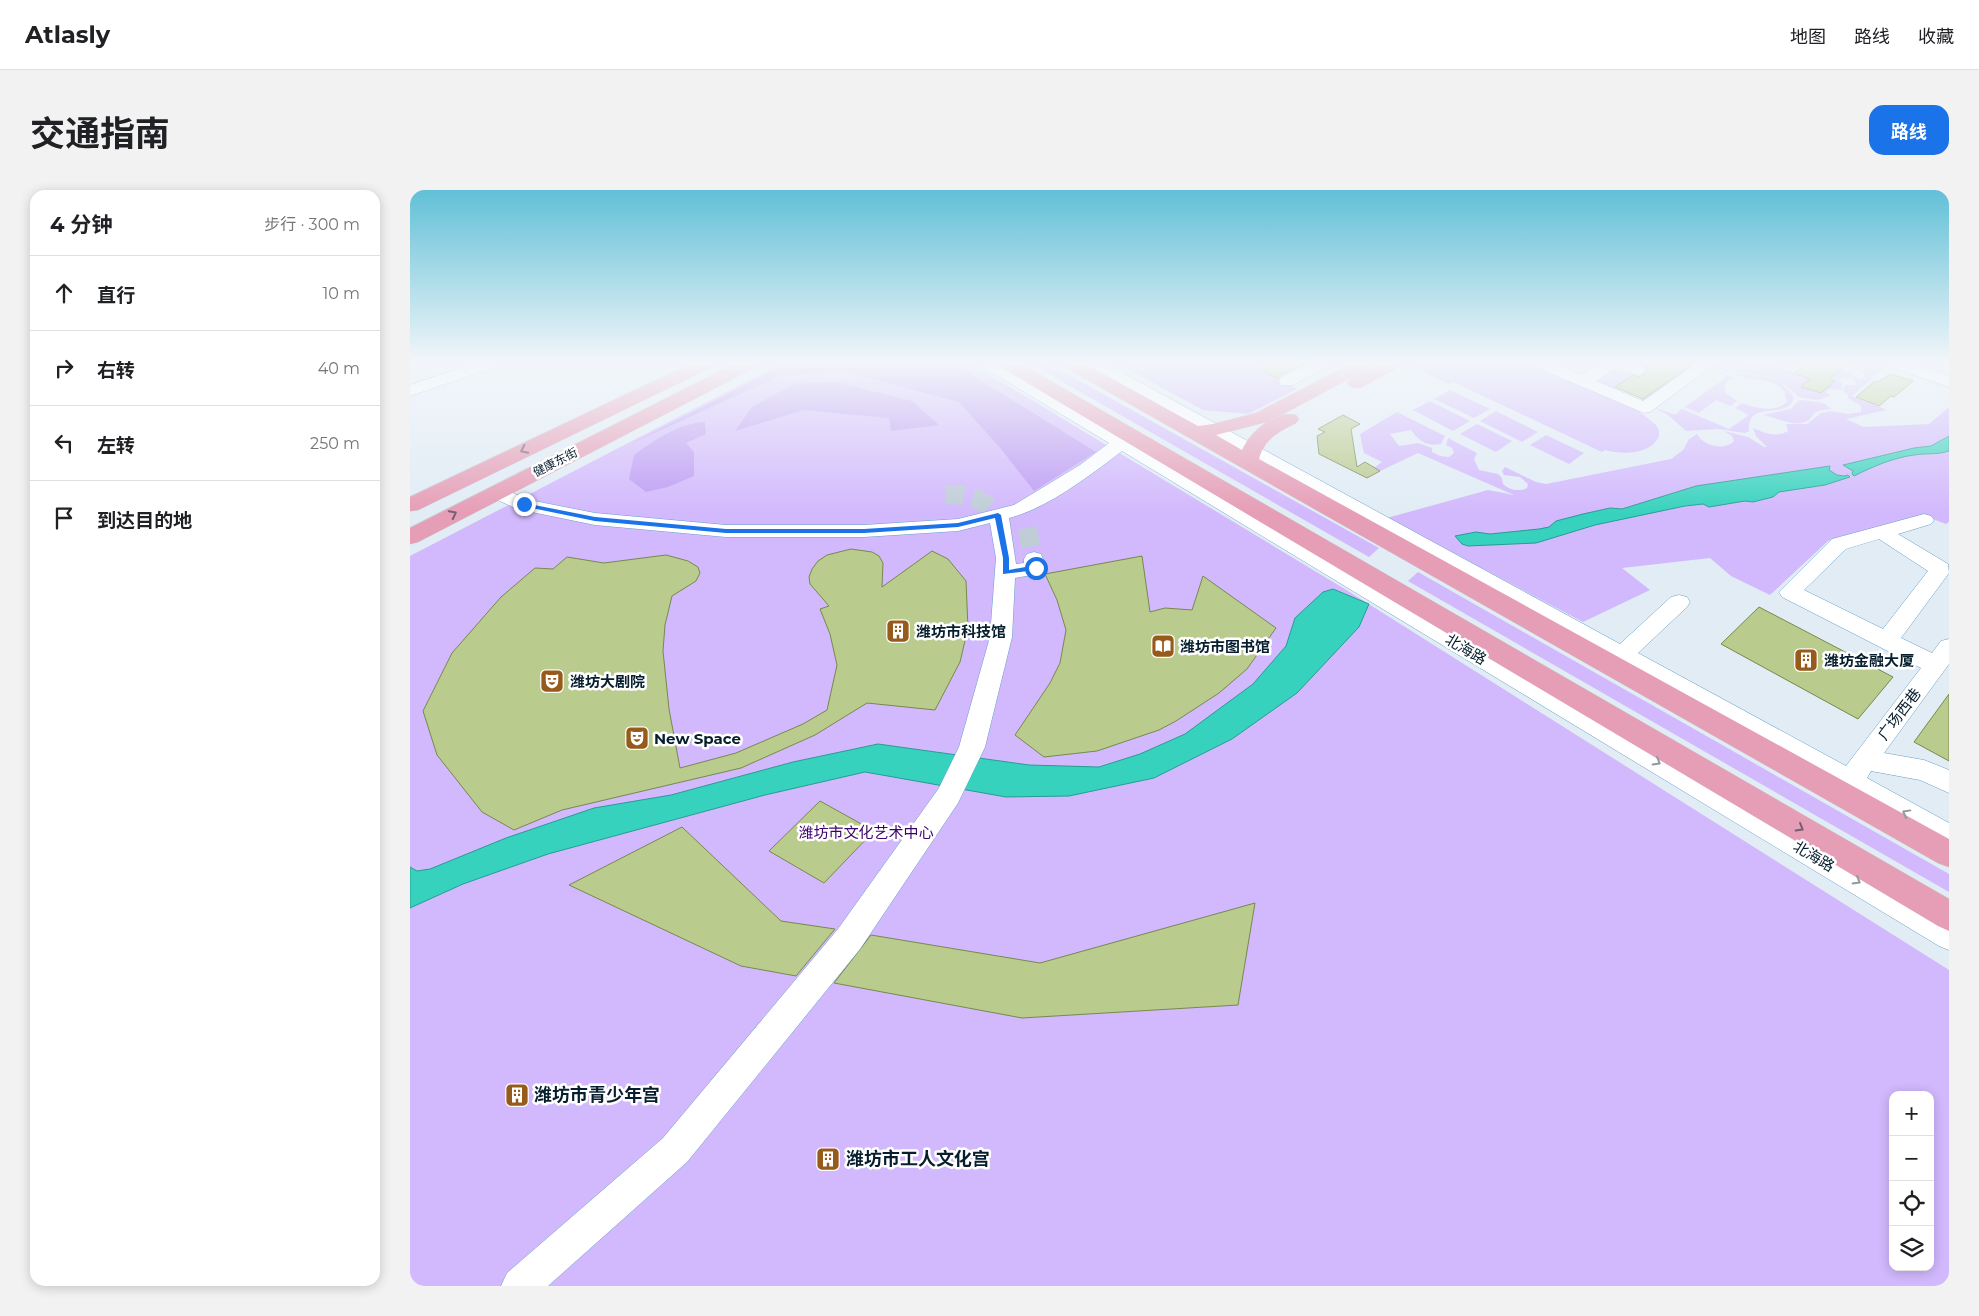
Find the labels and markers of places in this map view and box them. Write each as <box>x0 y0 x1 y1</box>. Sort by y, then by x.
building icon: 潍坊市科技馆 <box>885 618 911 644</box>
place label: 潍坊市科技馆 <box>916 622 1006 641</box>
library icon: 潍坊市图书馆 <box>1150 633 1176 659</box>
place label: 潍坊市图书馆 <box>1180 637 1270 656</box>
building icon: 潍坊金融大厦 <box>1793 647 1819 673</box>
place label: 潍坊金融大厦 <box>1824 651 1914 670</box>
theatre icon: 潍坊大剧院 <box>539 668 565 694</box>
place label: 潍坊大剧院 <box>570 672 645 691</box>
theatre icon: New Space <box>624 725 650 751</box>
place label: New Space <box>654 729 741 748</box>
building icon: 潍坊市青少年宫 <box>504 1082 530 1108</box>
place label: 潍坊市青少年宫 <box>534 1084 660 1106</box>
building icon: 潍坊市工人文化宫 <box>815 1146 841 1172</box>
place label: 潍坊市工人文化宫 <box>846 1148 990 1170</box>

